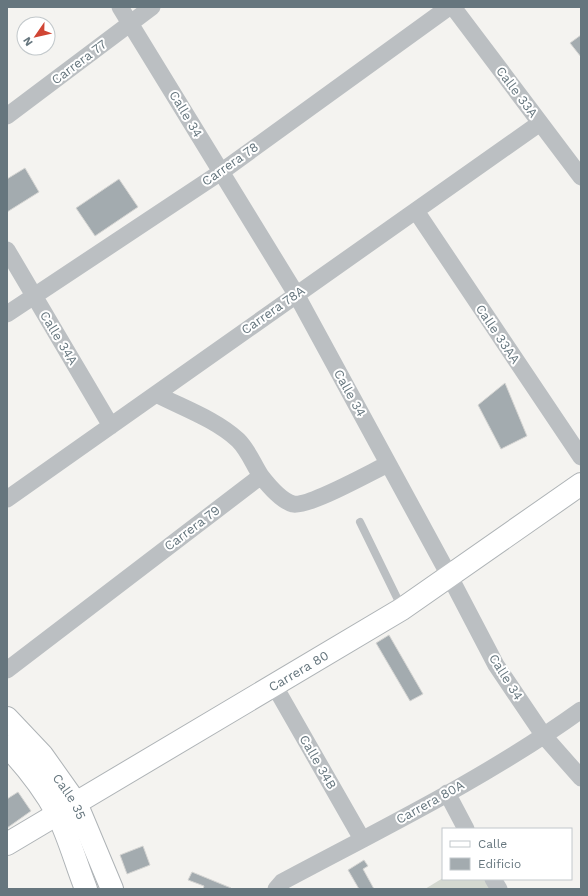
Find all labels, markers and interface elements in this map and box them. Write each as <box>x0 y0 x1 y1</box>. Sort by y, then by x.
north arrow <box>16 16 56 56</box>
text: N <box>20 34 36 48</box>
street label: Carrera 77 <box>49 36 109 88</box>
street label: Calle 33A <box>493 64 541 121</box>
street label: Calle 34 <box>166 88 206 140</box>
street label: Carrera 78 <box>199 139 261 189</box>
street label: Carrera 78A <box>238 282 308 337</box>
street label: Calle 33AA <box>473 301 524 367</box>
street label: Calle 34A <box>37 308 81 368</box>
street label: Calle 34 <box>331 367 369 419</box>
street label: Carrera 79 <box>161 502 223 554</box>
street label: Carrera 80 <box>266 647 331 694</box>
street label: Calle 34 <box>486 651 526 703</box>
street label: Calle 34B <box>296 732 340 792</box>
street label: Calle 35 <box>50 771 89 822</box>
street label: Carrera 80A <box>393 777 467 827</box>
legend <box>442 828 572 880</box>
text: Calle <box>478 837 507 851</box>
text: Edificio <box>478 857 521 871</box>

